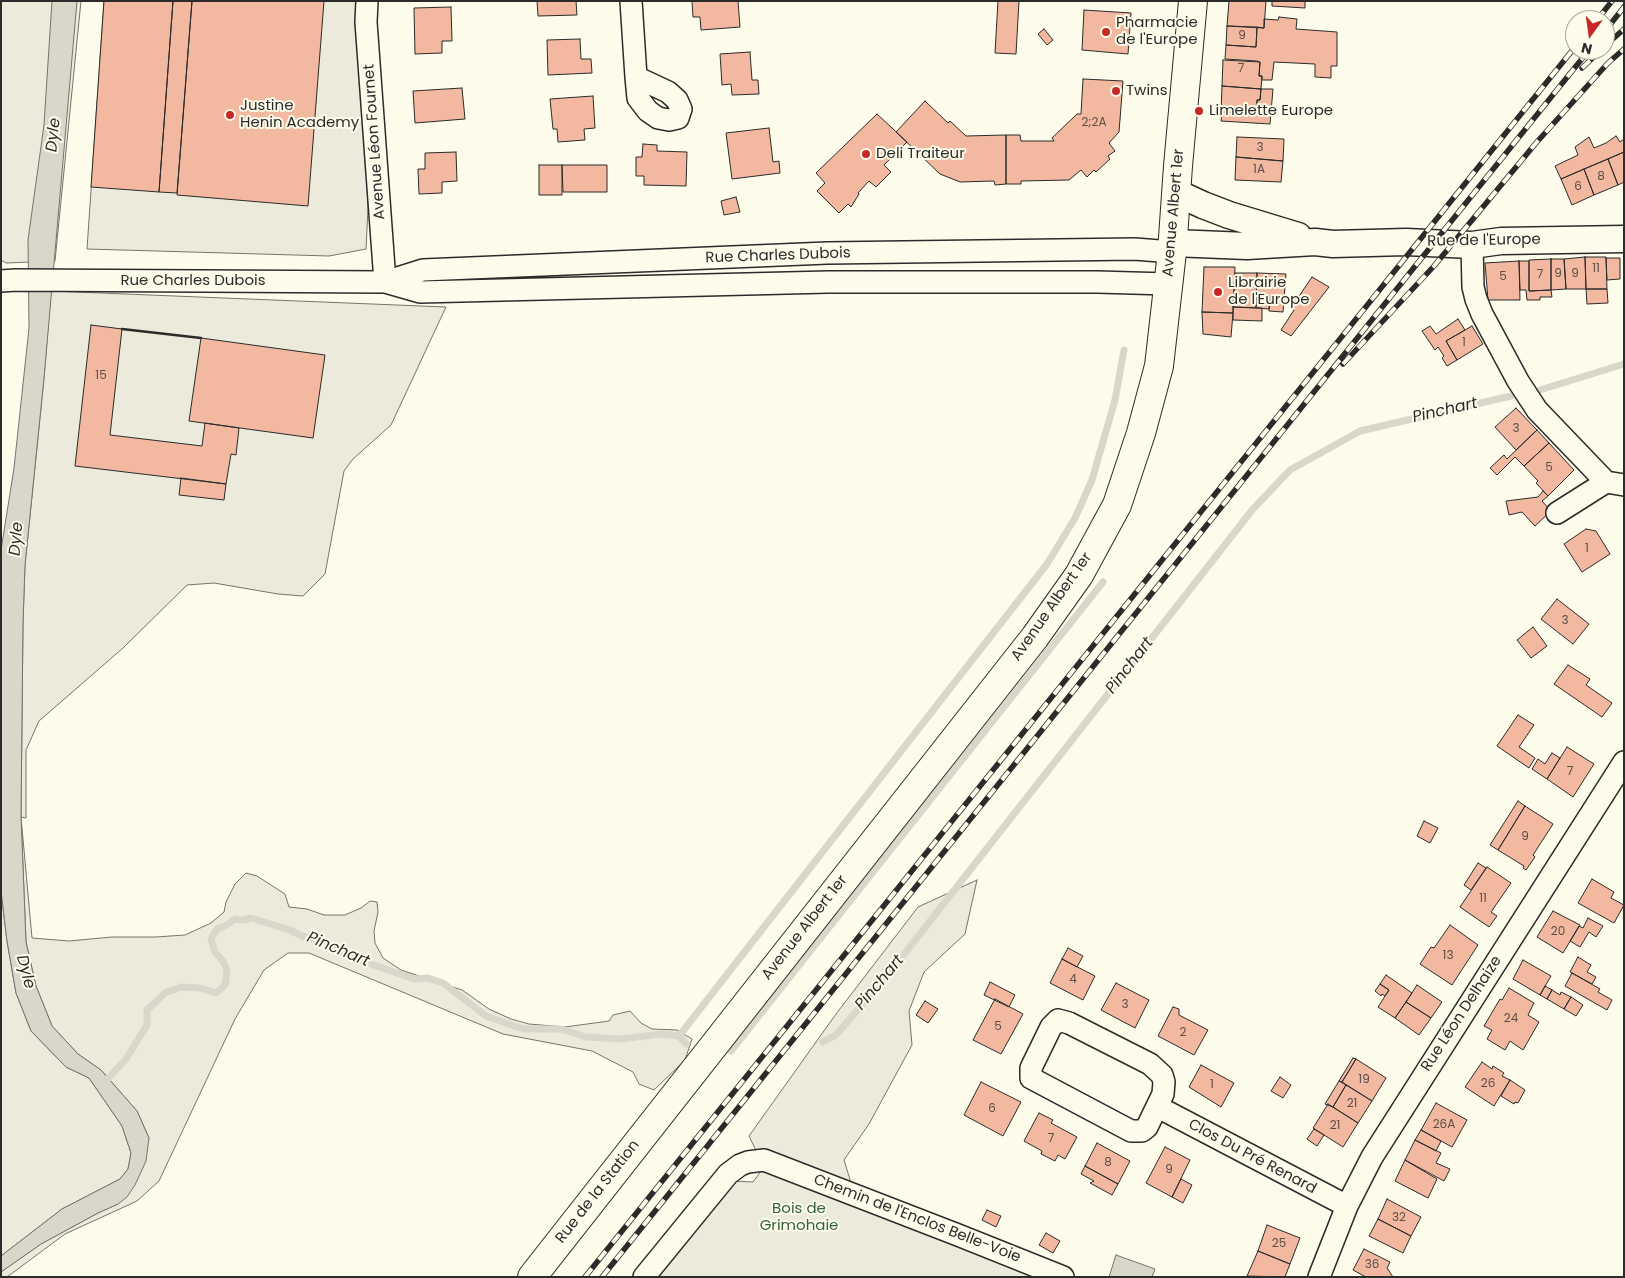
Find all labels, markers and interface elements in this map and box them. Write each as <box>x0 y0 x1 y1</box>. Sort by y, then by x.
north arrow <box>1565 10 1615 60</box>
place label: Pharmacie de l'Europe <box>1116 14 1198 49</box>
marker: Pharmacie de l'Europe <box>1100 26 1112 38</box>
house number: 9 <box>1238 29 1246 43</box>
text: N <box>1579 38 1594 60</box>
house number: 7 <box>1238 62 1244 76</box>
street label: Avenue Léon Fournet <box>361 64 389 220</box>
place label: Twins <box>1126 82 1168 100</box>
marker: Twins <box>1110 85 1122 97</box>
place label: Justine Henin Academy <box>240 97 359 132</box>
place label: Limelette Europe <box>1209 102 1333 120</box>
marker: Limelette Europe <box>1193 105 1205 117</box>
marker: Justine Henin Academy <box>224 109 236 121</box>
house number: 2;2A <box>1081 116 1107 130</box>
water label: Dyle <box>43 117 65 153</box>
house number: 3 <box>1256 141 1264 155</box>
place label: Deli Traiteur <box>876 145 965 163</box>
marker: Deli Traiteur <box>860 148 872 160</box>
street label: Avenue Albert 1er <box>1159 148 1189 278</box>
house number: 1A <box>1253 163 1265 177</box>
house number: 8 <box>1597 170 1605 184</box>
house number: 6 <box>1574 180 1582 194</box>
street label: Rue de l'Europe <box>1427 231 1541 251</box>
street label: Rue Charles Dubois <box>705 244 851 268</box>
house number: 11 <box>1592 262 1600 276</box>
house number: 9 <box>1554 267 1562 281</box>
house number: 9 <box>1571 267 1579 281</box>
house number: 7 <box>1537 268 1543 282</box>
house number: 5 <box>1499 270 1507 284</box>
street label: Rue Charles Dubois <box>120 272 266 290</box>
place label: Librairie de l'Europe <box>1228 274 1309 309</box>
marker: Librairie de l'Europe <box>1212 286 1224 298</box>
house number: 1 <box>1462 336 1466 350</box>
house number: 15 <box>95 369 107 383</box>
water label: Pinchart <box>1411 394 1479 428</box>
house number: 3 <box>1512 422 1520 436</box>
house number: 5 <box>1545 461 1553 475</box>
water label: Dyle <box>6 521 28 557</box>
house number: 1 <box>1585 542 1589 556</box>
street label: Avenue Albert 1er <box>1008 549 1096 665</box>
house number: 3 <box>1561 614 1569 628</box>
water label: Pinchart <box>1102 634 1158 698</box>
house number: 7 <box>1567 765 1573 779</box>
house number: 9 <box>1521 830 1529 844</box>
street label: Avenue Albert 1er <box>758 872 852 984</box>
house number: 11 <box>1479 892 1487 906</box>
house number: 20 <box>1551 925 1565 939</box>
water label: Pinchart <box>304 928 372 972</box>
house number: 13 <box>1443 949 1453 963</box>
water label: Pinchart <box>851 952 909 1014</box>
water label: Dyle <box>11 953 39 991</box>
street label: Rue Léon Delhaize <box>1418 953 1506 1075</box>
house number: 4 <box>1069 973 1077 987</box>
house number: 3 <box>1121 998 1129 1012</box>
house number: 24 <box>1504 1012 1518 1026</box>
house number: 5 <box>994 1020 1002 1034</box>
house number: 2 <box>1180 1026 1186 1040</box>
house number: 19 <box>1358 1073 1370 1087</box>
house number: 26 <box>1481 1077 1495 1091</box>
house number: 1 <box>1210 1078 1214 1092</box>
house number: 21 <box>1347 1097 1357 1111</box>
house number: 6 <box>988 1102 996 1116</box>
street label: Clos Du Pré Renard <box>1185 1116 1319 1198</box>
house number: 26A <box>1433 1118 1455 1132</box>
house number: 21 <box>1330 1119 1340 1133</box>
house number: 7 <box>1048 1132 1054 1146</box>
street label: Rue de la Station <box>552 1137 644 1247</box>
house number: 8 <box>1104 1156 1112 1170</box>
house number: 9 <box>1165 1163 1173 1177</box>
street label: Chemin de l'Enclos Belle-Voie <box>811 1171 1023 1267</box>
park label: Bois de Grimohaie <box>760 1200 838 1235</box>
house number: 32 <box>1392 1211 1406 1225</box>
house number: 25 <box>1272 1237 1286 1251</box>
house number: 36 <box>1365 1258 1379 1272</box>

